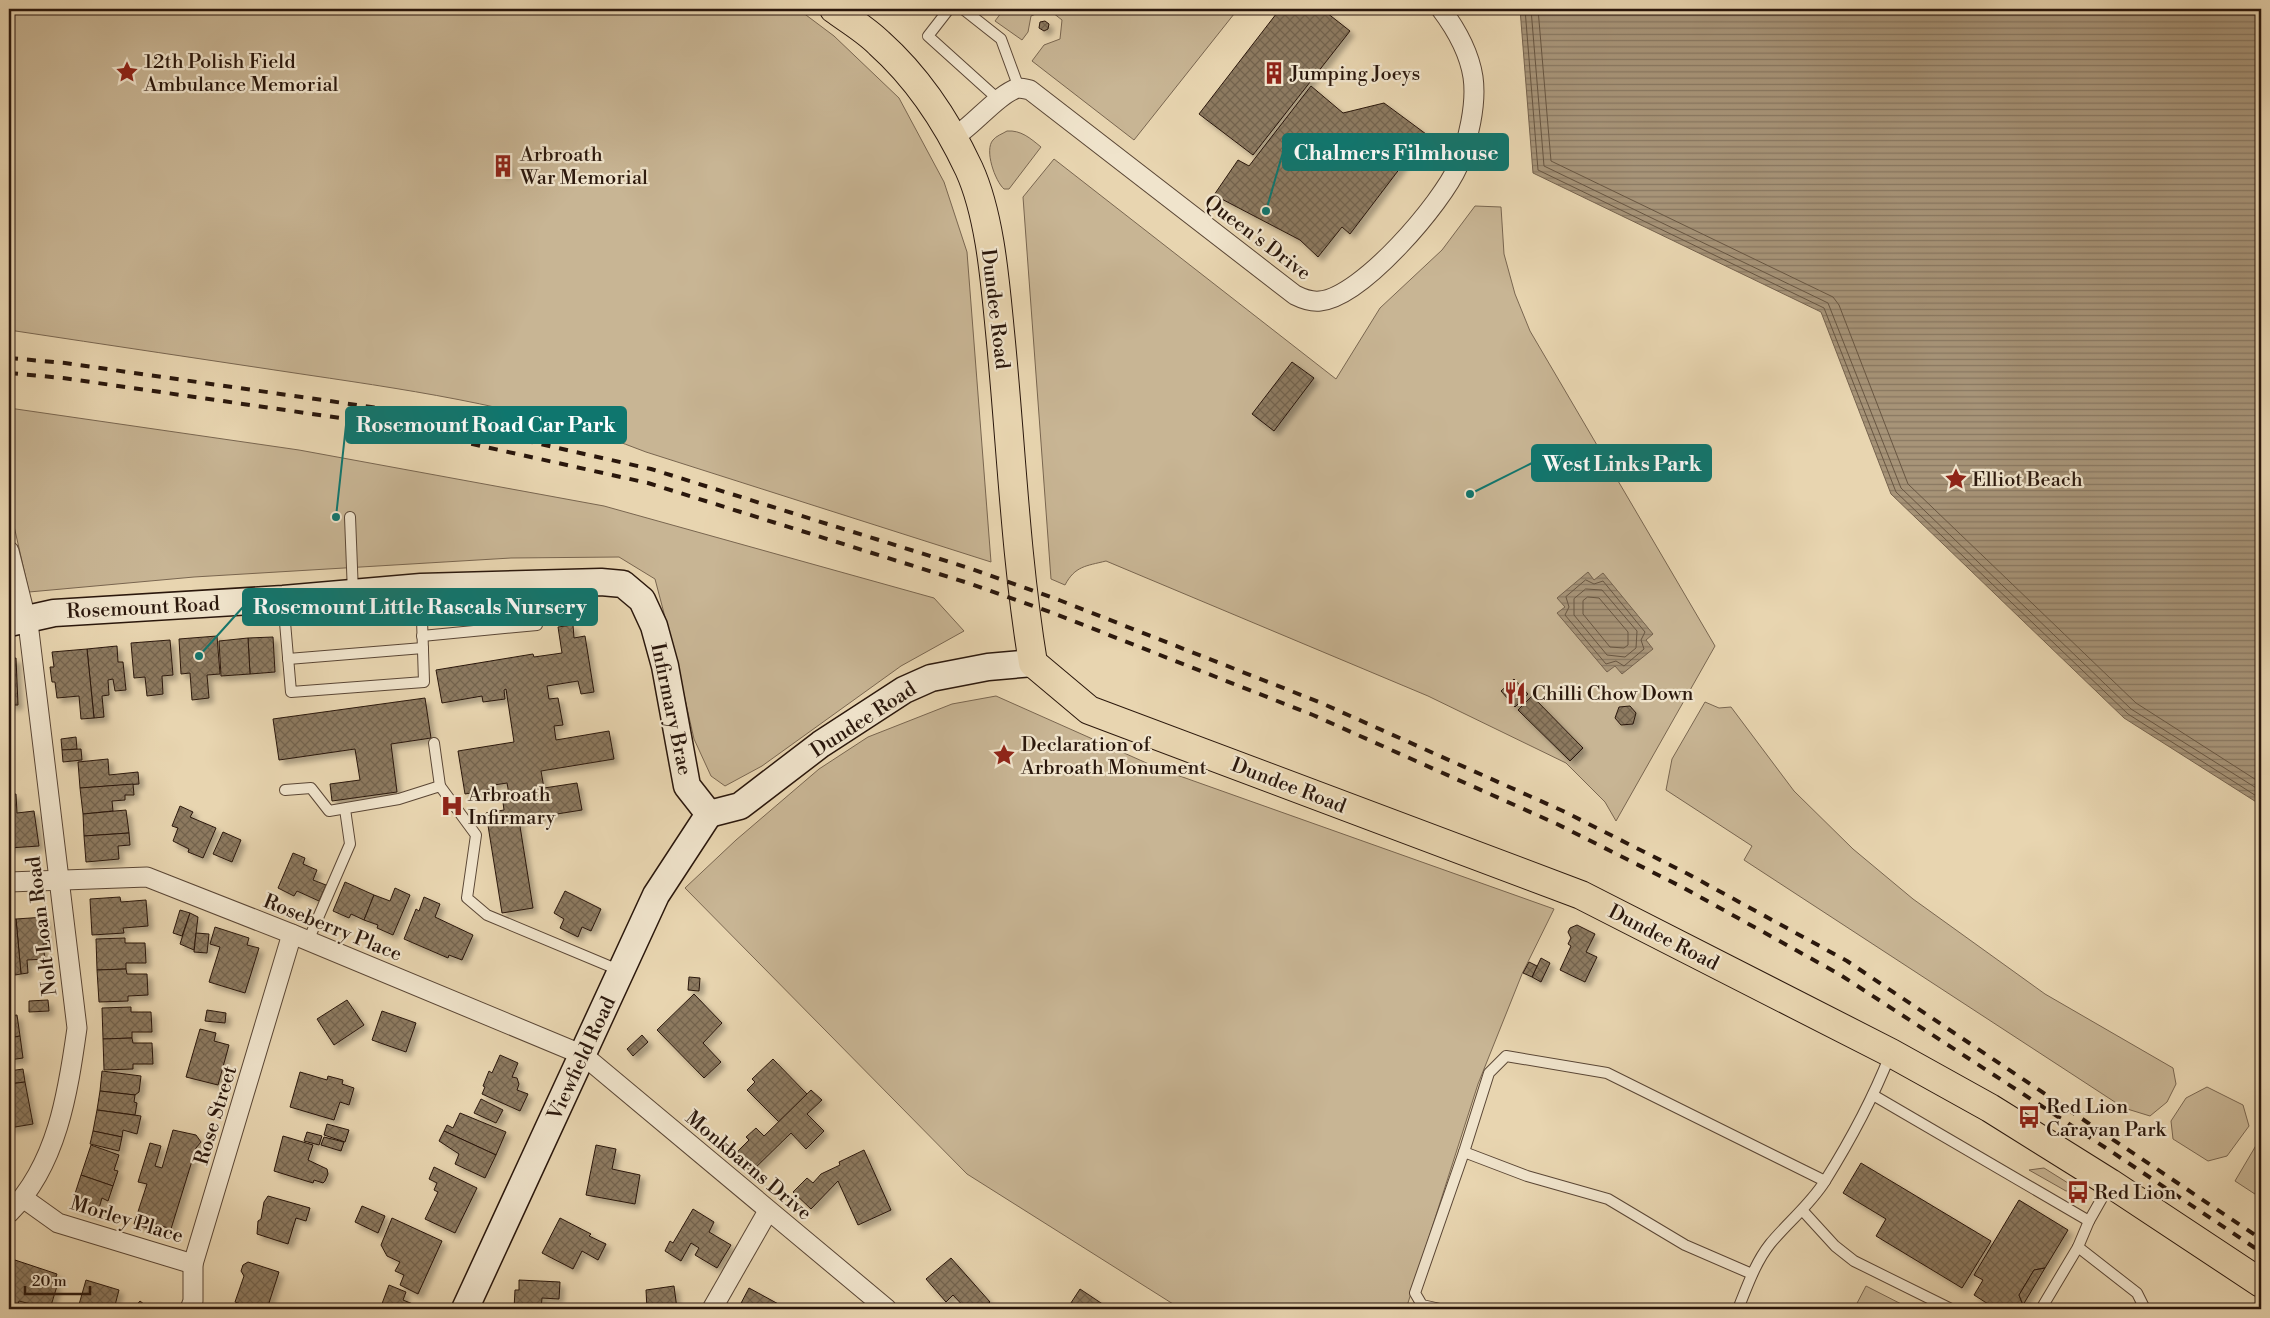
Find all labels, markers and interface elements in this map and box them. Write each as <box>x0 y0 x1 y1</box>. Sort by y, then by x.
place label: 12th Polish Field Ambulance Memorial <box>143 50 339 98</box>
place icon: 12th Polish Field Ambulance Memorial <box>114 59 140 85</box>
building icon: Jumping Joeys <box>1261 60 1287 86</box>
place label: Jumping Joeys <box>1289 62 1420 87</box>
callout: Chalmers Filmhouse <box>1283 134 1508 170</box>
text: Chalmers Filmhouse <box>1294 141 1498 167</box>
place label: Arbroath War Memorial <box>519 143 648 191</box>
building icon: Arbroath War Memorial <box>490 153 516 179</box>
street label: Queen's Drive <box>1199 190 1316 287</box>
street label: Dundee Road <box>975 248 1014 371</box>
callout: Rosemount Road Car Park <box>346 407 626 443</box>
text: Rosemount Road Car Park <box>356 413 617 439</box>
callout: West Links Park <box>1532 445 1711 481</box>
text: West Links Park <box>1542 452 1703 478</box>
place icon: Elliot Beach <box>1943 466 1969 492</box>
place label: Elliot Beach <box>1972 468 2083 493</box>
callout: Rosemount Little Rascals Nursery <box>243 589 597 625</box>
street label: Rosemount Road <box>66 592 221 625</box>
text: Rosemount Little Rascals Nursery <box>253 595 587 621</box>
street label: Infirmary Brae <box>644 641 697 778</box>
street label: Dundee Road <box>806 676 922 764</box>
restaurant icon: Chilli Chow Down <box>1502 680 1528 706</box>
place label: Chilli Chow Down <box>1532 682 1693 707</box>
place label: Declaration of Arbroath Monument <box>1020 733 1207 781</box>
place icon: Declaration of Arbroath Monument <box>991 742 1017 768</box>
street label: Dundee Road <box>1228 753 1350 820</box>
place label: Arbroath Infirmary <box>467 783 556 831</box>
hospital icon: Arbroath Infirmary <box>439 793 465 819</box>
street label: Nolt Loan Road <box>21 854 63 997</box>
street label: Roseberry Place <box>259 889 405 968</box>
street label: Dundee Road <box>1604 900 1723 977</box>
street label: Viewfield Road <box>542 992 622 1125</box>
street label: Rose Street <box>190 1063 243 1168</box>
place label: Red Lion Caravan Park <box>2046 1095 2168 1143</box>
bus stop icon: Red Lion Caravan Park <box>2016 1104 2042 1130</box>
street label: Monkbarns Drive <box>680 1106 816 1226</box>
bus stop icon: Red Lion <box>2065 1179 2091 1205</box>
place label: Red Lion <box>2094 1181 2176 1206</box>
street label: Morley Place <box>67 1191 186 1249</box>
scale bar <box>25 1263 90 1295</box>
text: 20 m <box>32 1272 67 1291</box>

